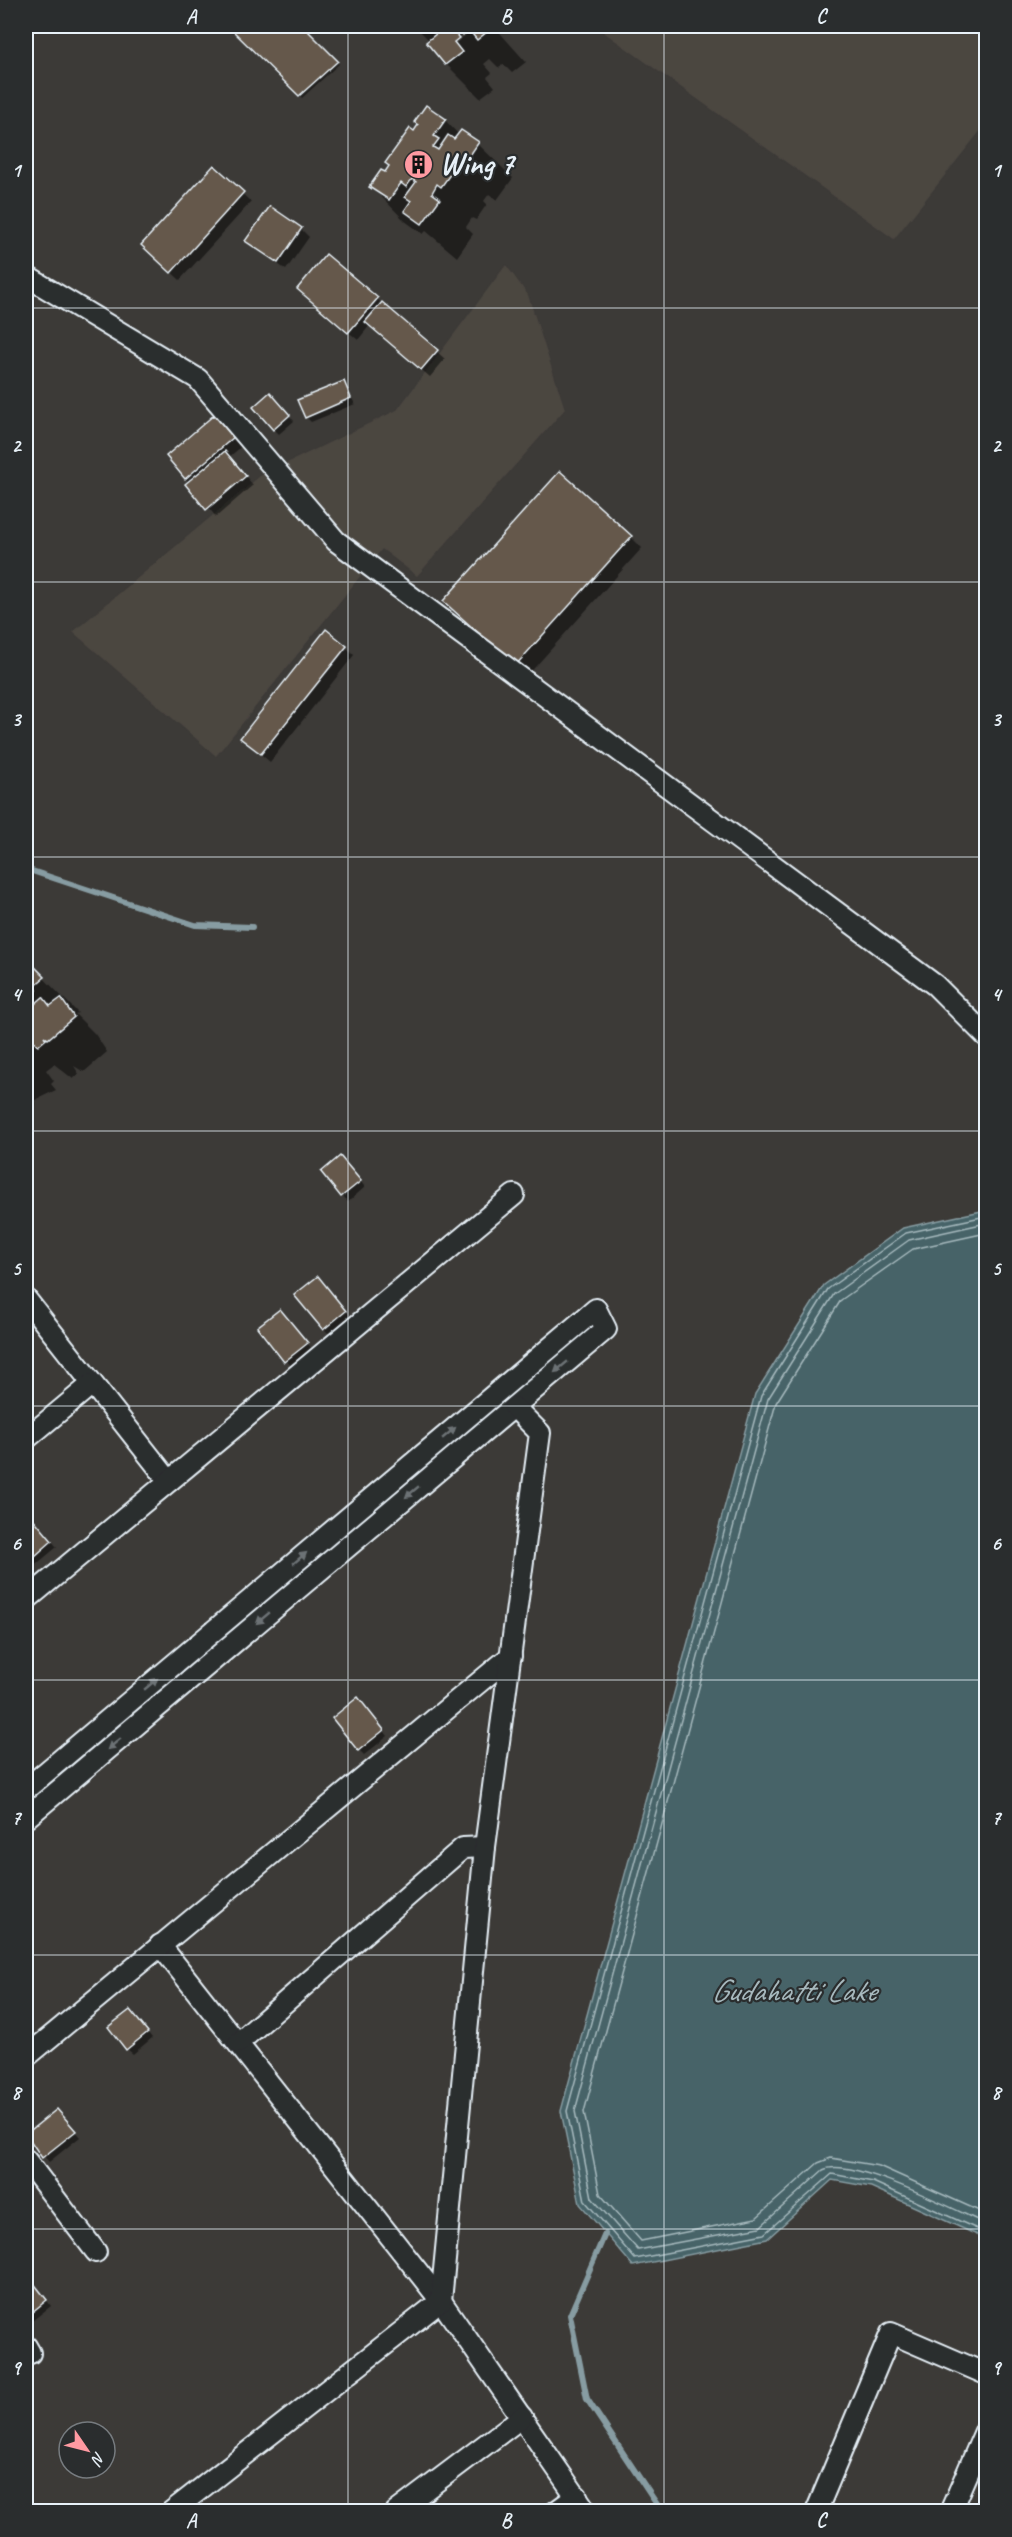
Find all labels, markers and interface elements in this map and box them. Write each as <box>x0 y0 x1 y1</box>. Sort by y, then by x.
text: A <box>186 4 198 29</box>
text: B <box>501 4 513 29</box>
text: C <box>816 4 828 29</box>
place label: Wing 7 <box>440 145 517 183</box>
building icon: Wing 7 <box>403 148 435 180</box>
text: 1 <box>12 158 23 183</box>
text: 1 <box>992 158 1003 183</box>
text: 2 <box>12 433 23 458</box>
text: 2 <box>992 433 1003 458</box>
text: 3 <box>12 707 23 732</box>
text: 3 <box>992 707 1003 732</box>
text: 4 <box>12 982 24 1007</box>
text: 4 <box>992 982 1004 1007</box>
text: 5 <box>12 1256 23 1281</box>
text: 5 <box>992 1256 1003 1281</box>
one-way arrow <box>553 1360 569 1373</box>
one-way arrow <box>441 1427 456 1440</box>
one-way arrow <box>404 1486 420 1499</box>
text: 6 <box>11 1531 22 1556</box>
text: 6 <box>991 1531 1002 1556</box>
one-way arrow <box>292 1552 308 1565</box>
one-way arrow <box>256 1611 271 1624</box>
one-way arrow <box>143 1678 158 1691</box>
one-way arrow <box>106 1737 122 1750</box>
text: 7 <box>12 1805 23 1830</box>
text: 7 <box>992 1805 1003 1830</box>
water label: Gudahatti Lake <box>711 1970 880 2011</box>
text: 8 <box>12 2080 24 2105</box>
text: 8 <box>992 2080 1004 2105</box>
text: 9 <box>12 2355 23 2380</box>
text: 9 <box>992 2355 1003 2380</box>
north arrow <box>57 2420 117 2480</box>
text: N <box>86 2448 110 2470</box>
text: A <box>186 2508 198 2533</box>
text: B <box>501 2508 513 2533</box>
text: C <box>816 2508 828 2533</box>

